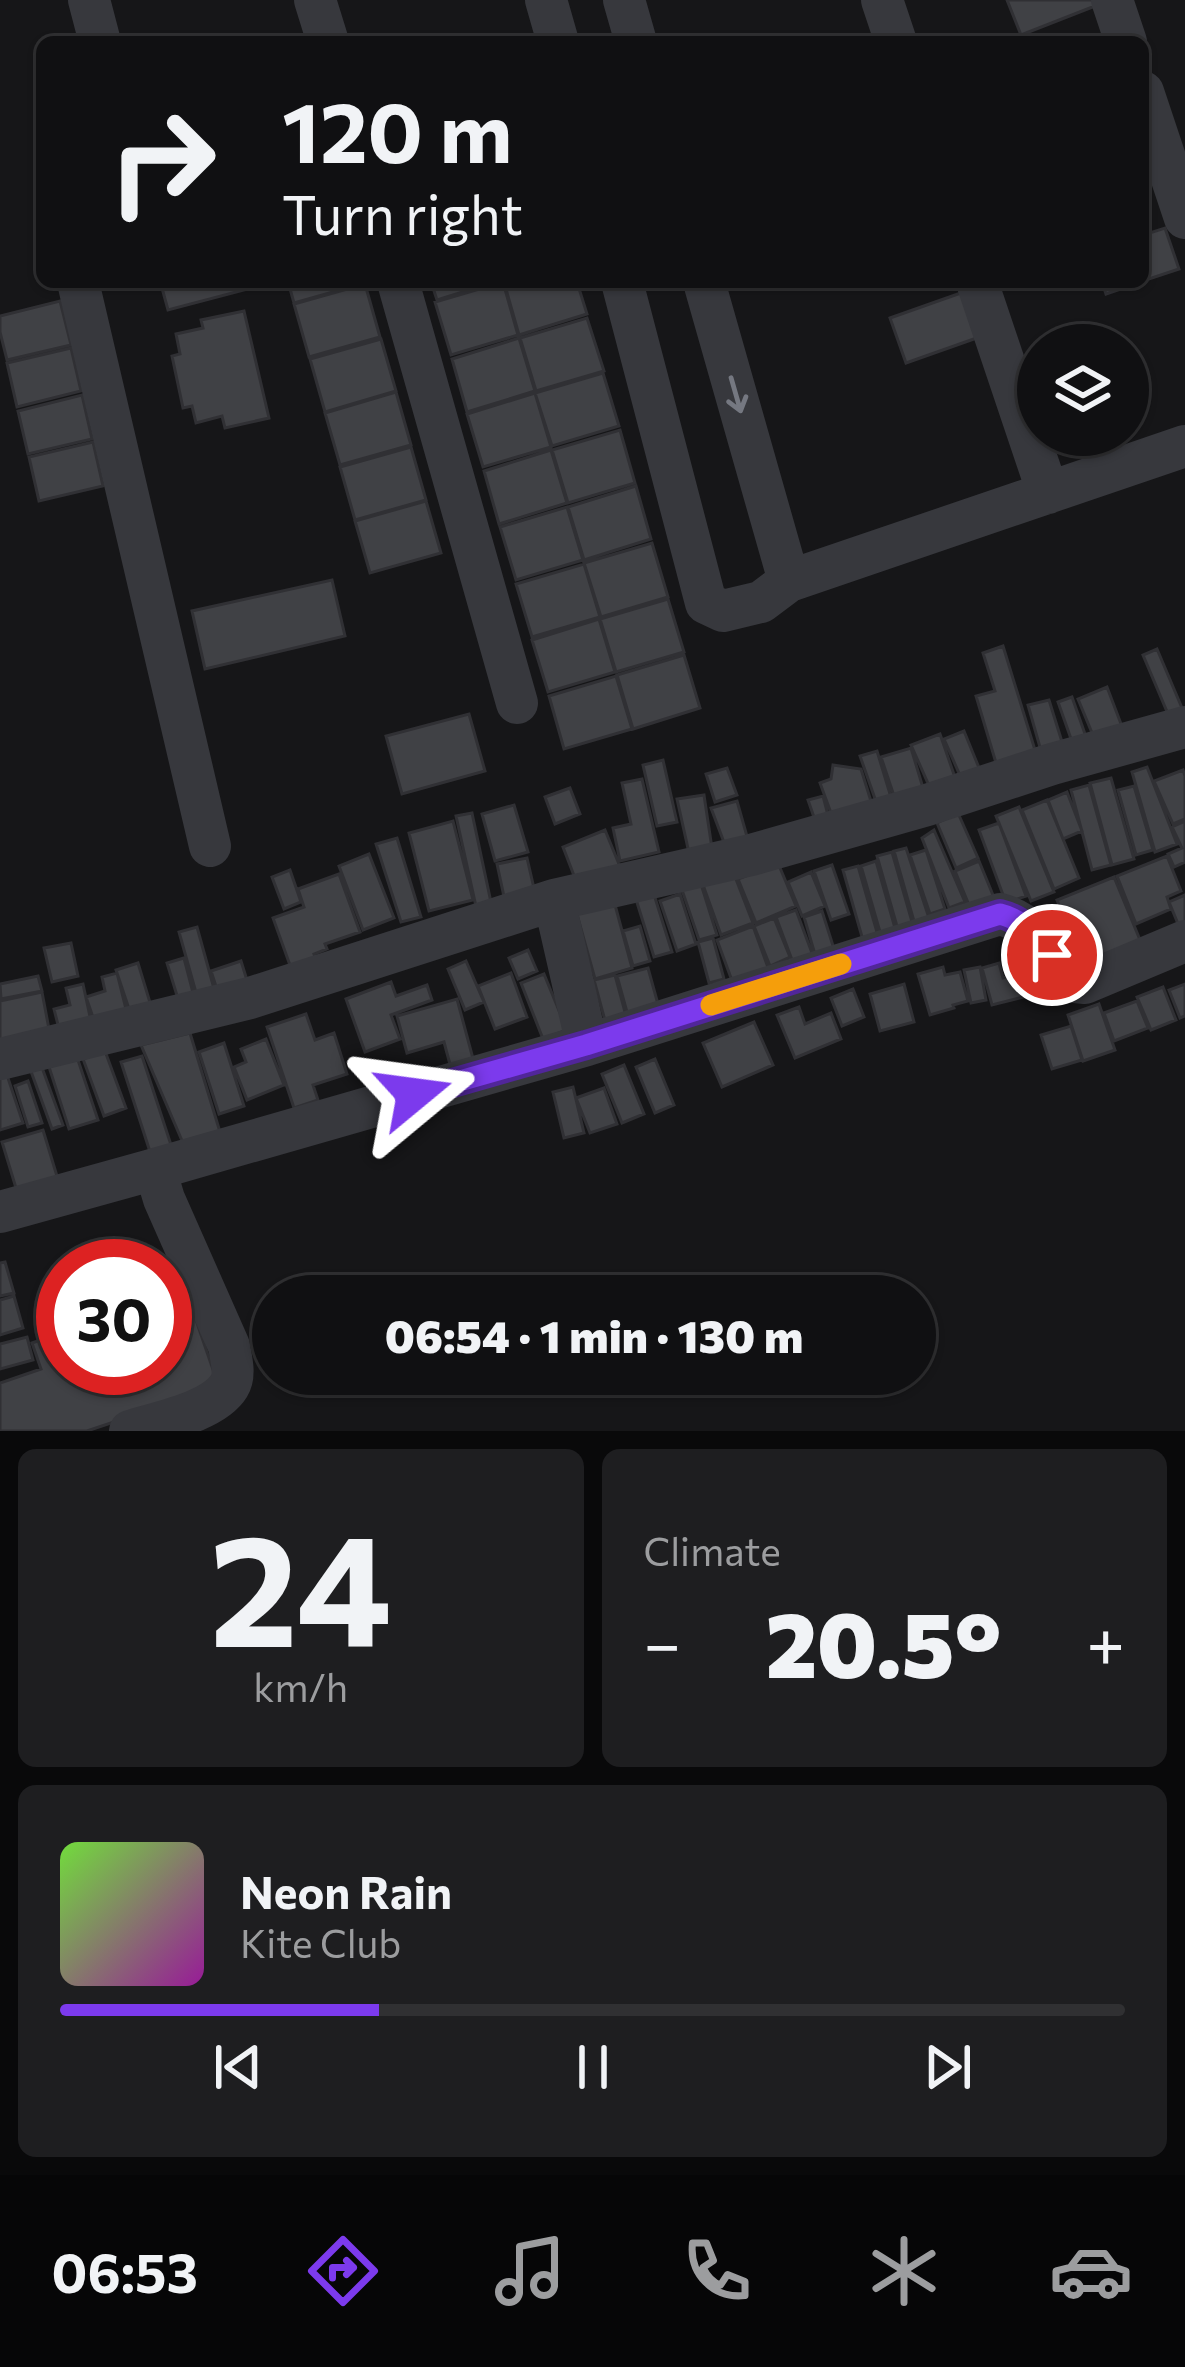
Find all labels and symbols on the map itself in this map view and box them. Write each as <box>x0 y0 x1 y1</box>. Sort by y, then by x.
one-way arrow <box>726 375 748 413</box>
pin <box>1001 904 1103 1006</box>
position arrow <box>351 1031 477 1157</box>
speed limit sign: 30 <box>36 1239 192 1395</box>

